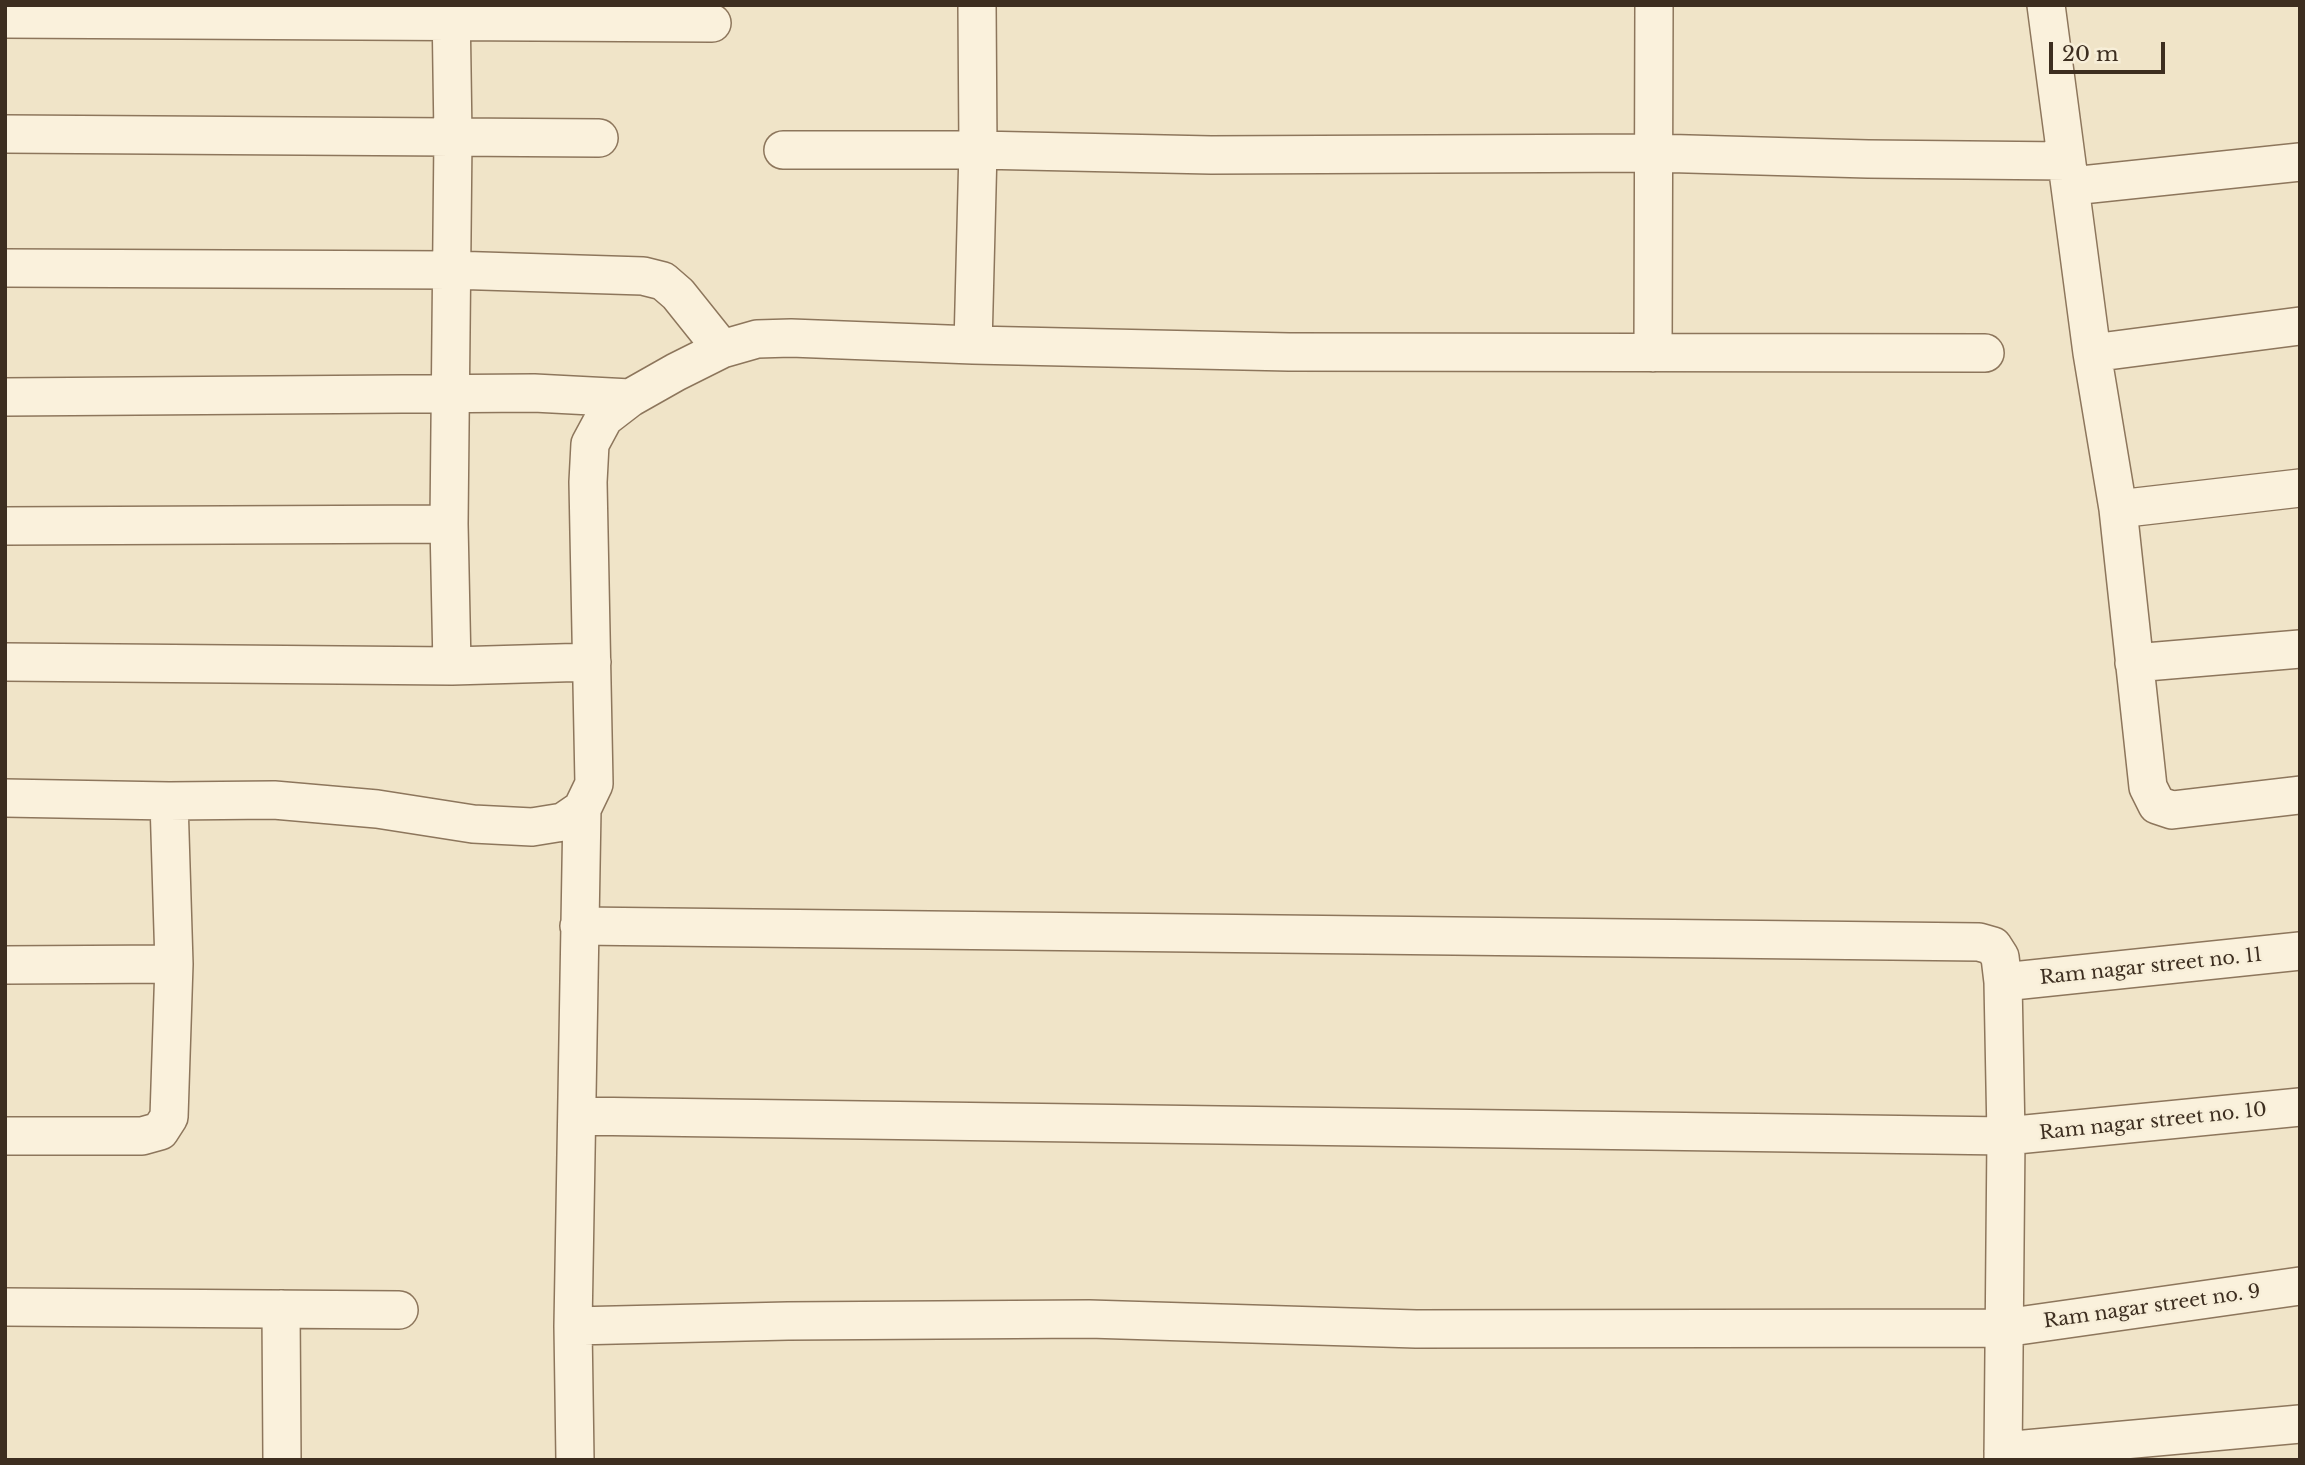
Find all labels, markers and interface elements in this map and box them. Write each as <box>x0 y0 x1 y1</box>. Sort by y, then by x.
scale bar <box>2053 28 2168 72</box>
text: 20 m <box>2062 41 2119 67</box>
street label: Ram nagar street no. 11 <box>2039 944 2263 990</box>
street label: Ram nagar street no. 10 <box>2038 1099 2268 1145</box>
street label: Ram nagar street no. 9 <box>2042 1280 2262 1334</box>

